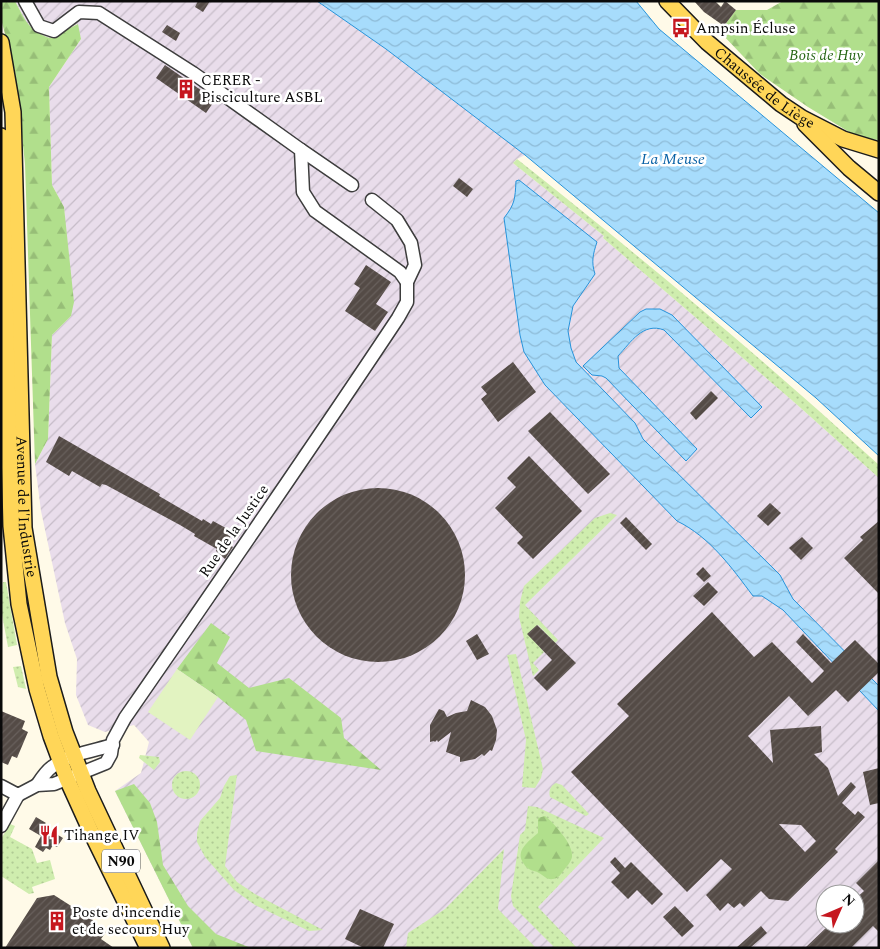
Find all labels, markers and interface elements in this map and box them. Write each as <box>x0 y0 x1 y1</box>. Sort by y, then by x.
bus stop icon: Ampsin Écluse <box>670 17 692 39</box>
place label: Ampsin Écluse <box>696 17 796 40</box>
street label: Chaussée de Liège <box>709 41 819 134</box>
park label: Bois de Huy <box>789 44 863 67</box>
place label: CERER - Pisciculture ASBL <box>201 69 323 109</box>
building icon: CERER - Pisciculture ASBL <box>175 78 197 100</box>
water label: La Meuse <box>641 147 705 171</box>
street label: Avenue de l'Industrie <box>10 436 44 579</box>
street label: Rue de la Justice <box>193 480 275 582</box>
restaurant icon: Tihange IV <box>38 824 60 846</box>
place label: Tihange IV <box>64 824 139 847</box>
road number: N90 <box>102 849 140 872</box>
north arrow <box>815 884 865 934</box>
text: N <box>837 889 860 912</box>
place label: Poste d'incendie et de secours Huy <box>72 901 190 941</box>
building icon: Poste d'incendie et de secours Huy <box>46 910 68 932</box>

